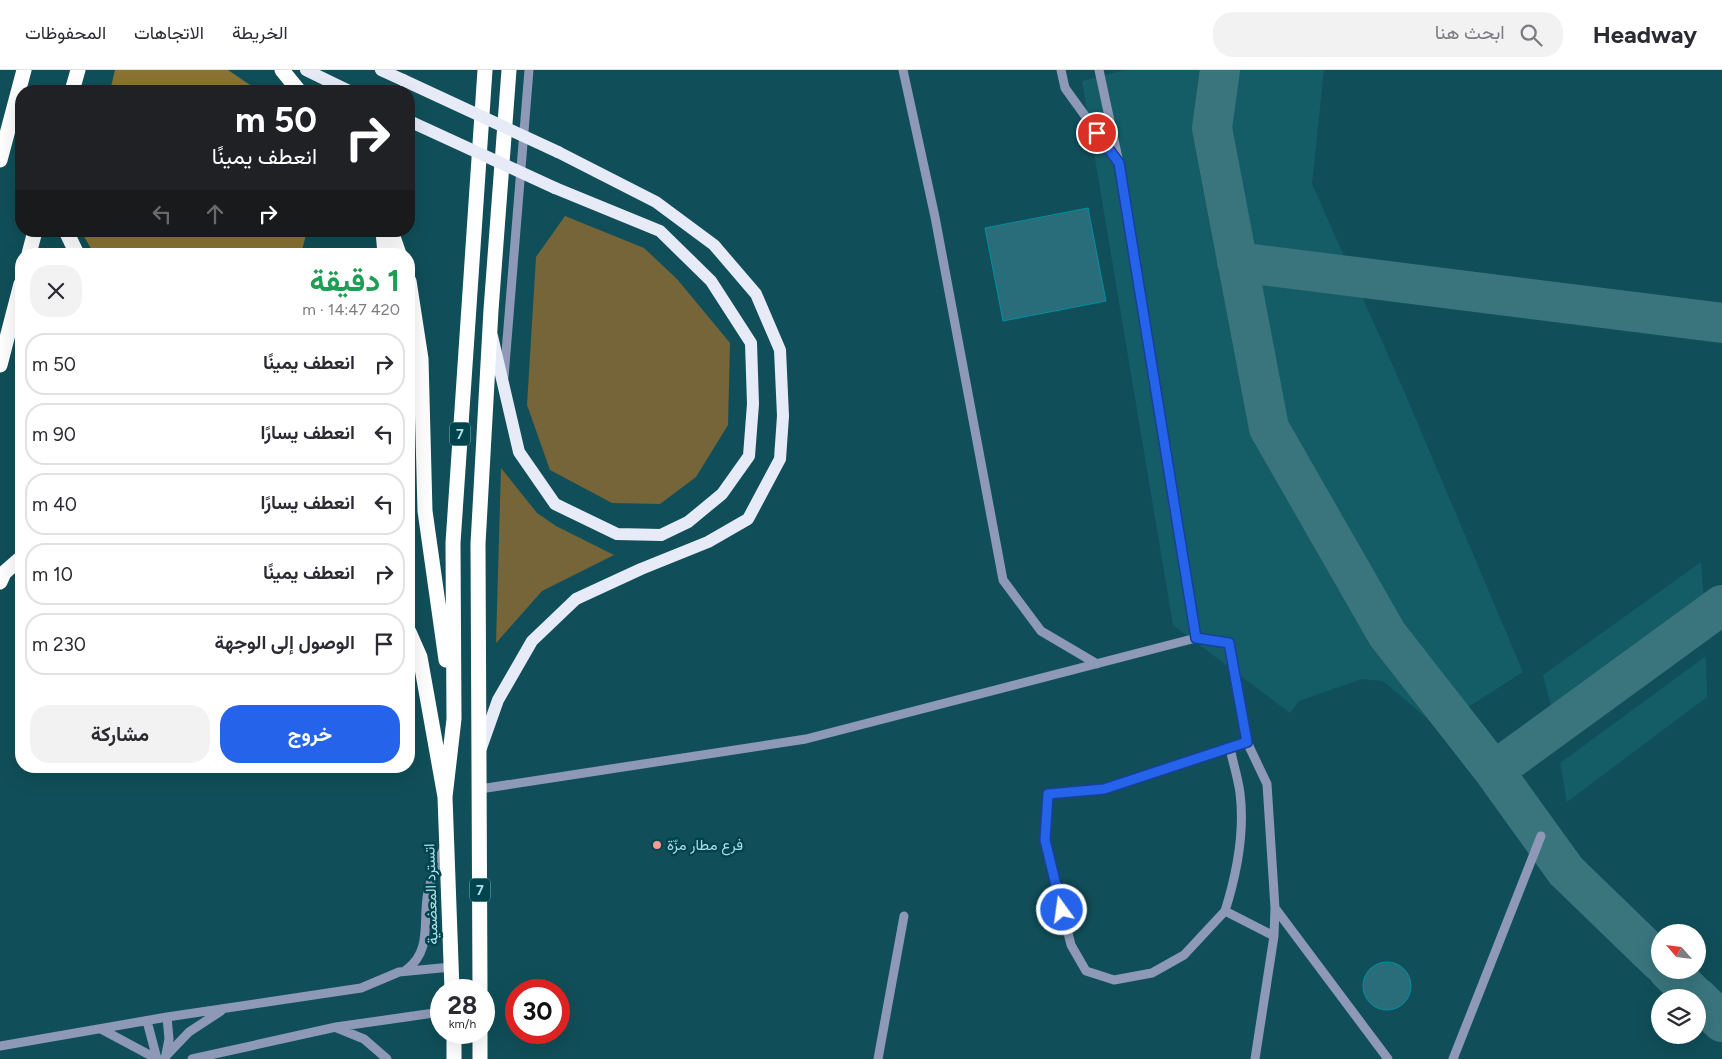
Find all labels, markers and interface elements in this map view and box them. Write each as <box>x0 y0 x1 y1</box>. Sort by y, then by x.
search box <box>1213 12 1563 57</box>
text: Headway <box>1593 20 1697 49</box>
text: ابحث هنا <box>1435 21 1505 44</box>
icon: search <box>1517 21 1545 49</box>
text: المحفوظات <box>25 22 106 44</box>
text: الاتجاهات <box>134 22 204 44</box>
text: الخريطة <box>232 22 288 44</box>
text: 50 m <box>235 99 317 141</box>
icon: right <box>335 105 400 170</box>
pin <box>1076 112 1118 154</box>
icon: arrive <box>1083 119 1111 147</box>
text: انعطف يمينًا <box>212 143 317 170</box>
icon: left <box>148 200 176 228</box>
icon: ahead <box>201 200 229 228</box>
icon: right <box>254 200 282 228</box>
text: 1 دقيقة <box>309 262 400 299</box>
button: close <box>30 265 82 317</box>
text: 420 m · 14:47 <box>302 300 400 319</box>
icon: right <box>370 350 398 378</box>
text: انعطف يمينًا <box>263 351 355 374</box>
text: 50 m <box>32 353 76 376</box>
icon: left <box>370 420 398 448</box>
text: انعطف يسارًا <box>261 421 355 444</box>
road number: 7 <box>450 422 470 446</box>
text: 90 m <box>32 423 76 446</box>
icon: left <box>370 490 398 518</box>
text: انعطف يسارًا <box>261 491 355 514</box>
text: 40 m <box>32 493 77 516</box>
icon: right <box>370 560 398 588</box>
text: انعطف يمينًا <box>263 561 355 584</box>
text: 10 m <box>32 563 73 586</box>
icon: arrive <box>370 630 398 658</box>
text: الوصول إلى الوجهة <box>215 631 355 654</box>
text: 230 m <box>32 633 86 656</box>
button: مشاركة <box>30 705 210 763</box>
button: خروج <box>220 705 400 763</box>
place label: فرع مطار مزّة <box>667 836 743 856</box>
marker: فرع مطار مزّة <box>651 839 663 851</box>
street label: اتسترد المعضمية <box>420 843 442 945</box>
road number: 7 <box>470 878 490 902</box>
position arrow <box>1035 883 1087 935</box>
north arrow <box>1651 924 1706 979</box>
map controls <box>1651 924 1706 1044</box>
speed limit sign: 30 <box>505 979 570 1044</box>
button: layers <box>1651 989 1706 1044</box>
text: 28 <box>448 990 477 1020</box>
text: km/h <box>449 1017 476 1031</box>

